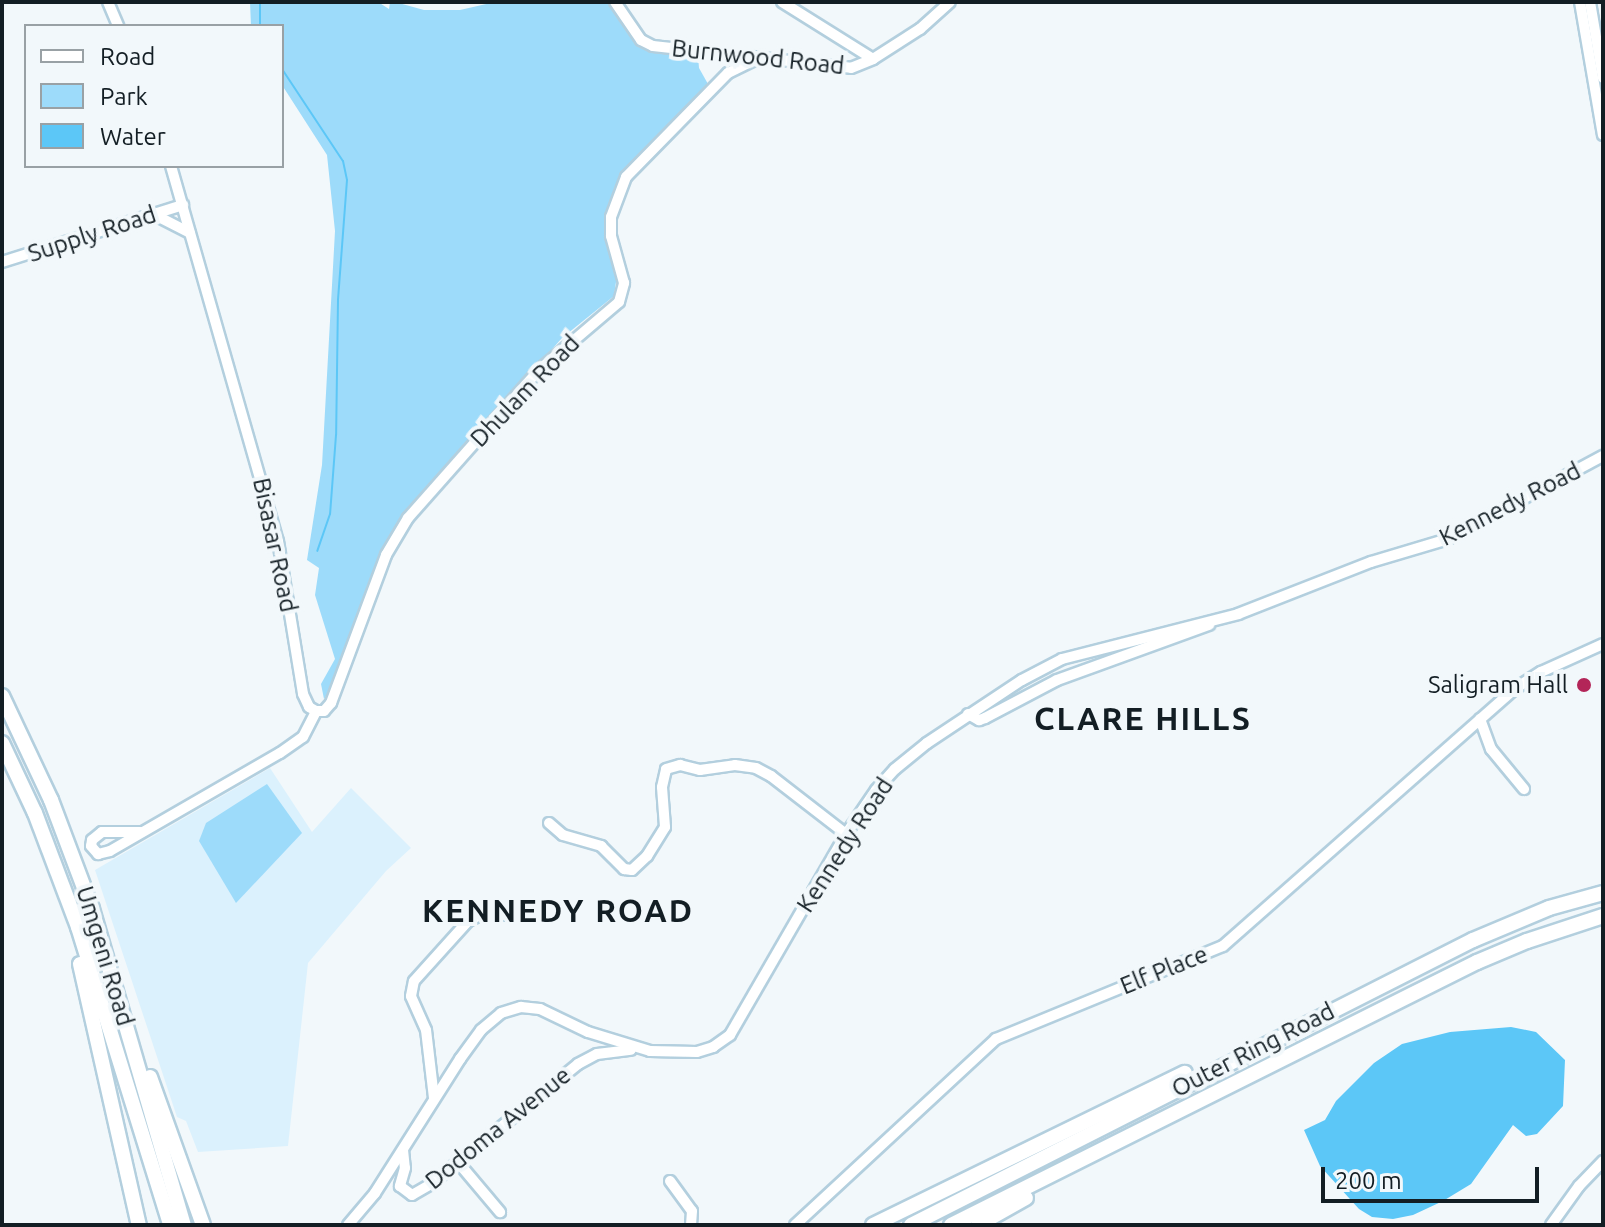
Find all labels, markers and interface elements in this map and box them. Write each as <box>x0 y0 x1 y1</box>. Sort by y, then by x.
legend <box>24 24 284 168</box>
street label: Burnwood Road <box>670 34 846 80</box>
text: Road <box>100 43 155 70</box>
text: Park <box>100 83 148 110</box>
text: Water <box>100 123 166 150</box>
street label: Supply Road <box>24 200 160 268</box>
street label: Dhulam Road <box>464 329 586 453</box>
street label: Kennedy Road <box>1435 456 1585 552</box>
street label: Bisasar Road <box>247 475 303 615</box>
place label: Saligram Hall <box>1428 671 1568 699</box>
marker: Saligram Hall <box>1575 676 1593 694</box>
district label: CLARE HILLS <box>1034 699 1252 737</box>
street label: Kennedy Road <box>791 772 899 918</box>
street label: Umgeni Road <box>70 883 140 1029</box>
district label: KENNEDY ROAD <box>422 891 694 929</box>
street label: Elf Place <box>1116 939 1212 1001</box>
street label: Outer Ring Road <box>1167 997 1339 1103</box>
street label: Dodoma Avenue <box>420 1061 576 1195</box>
scale bar <box>1325 1151 1543 1201</box>
text: 200 m <box>1335 1167 1402 1194</box>

